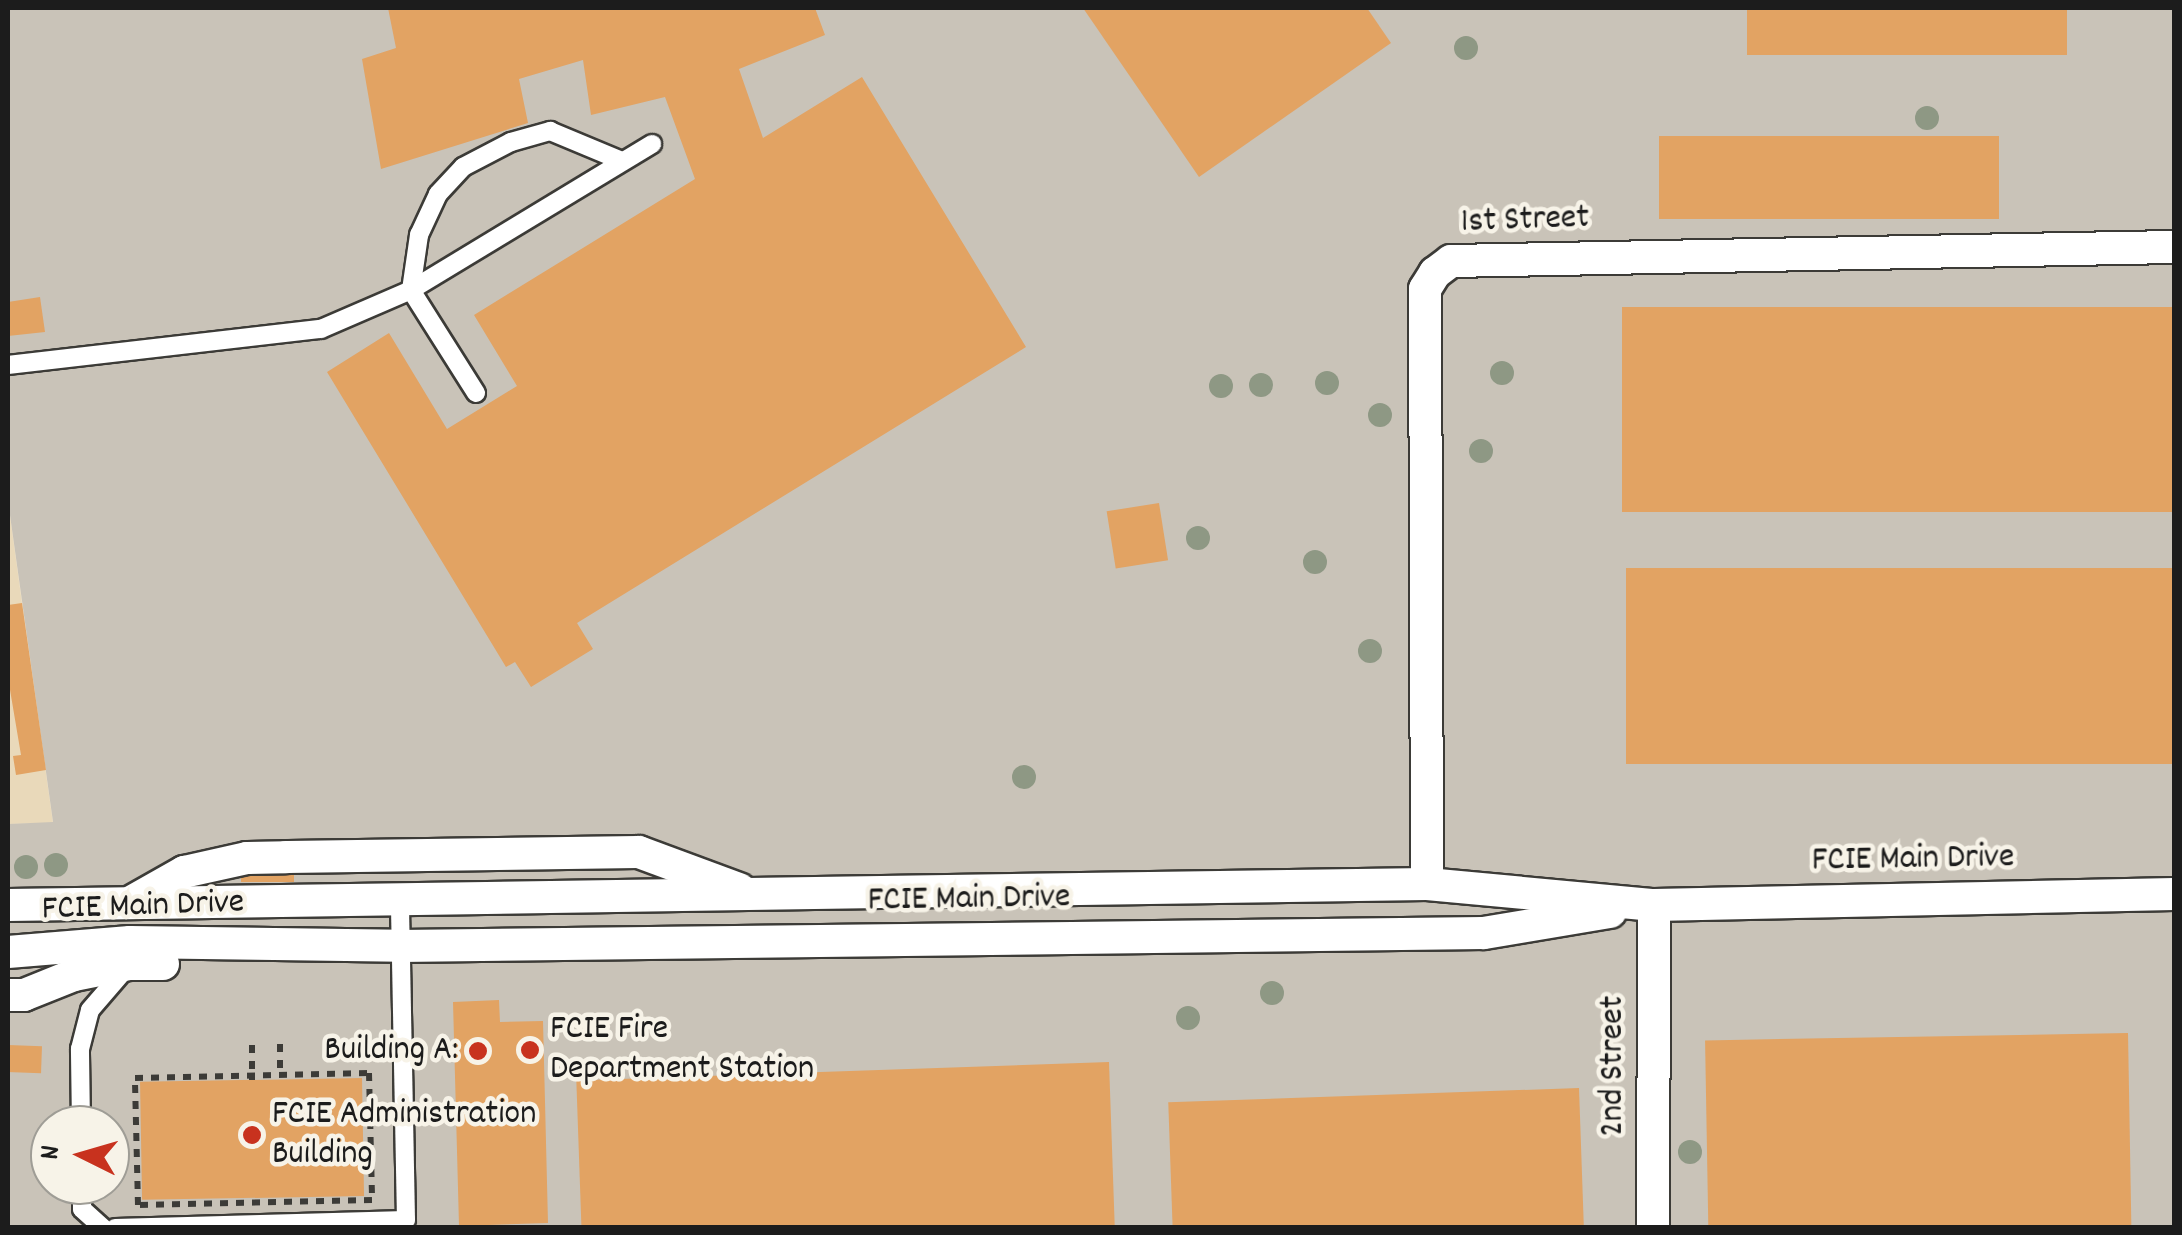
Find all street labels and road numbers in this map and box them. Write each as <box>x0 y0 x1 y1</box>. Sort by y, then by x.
street label: 1st Street <box>1460 198 1590 244</box>
street label: FCIE Main Drive <box>1811 837 2015 883</box>
street label: FCIE Main Drive <box>867 877 1071 923</box>
street label: FCIE Main Drive <box>41 882 245 932</box>
street label: 2nd Street <box>1593 996 1635 1136</box>

